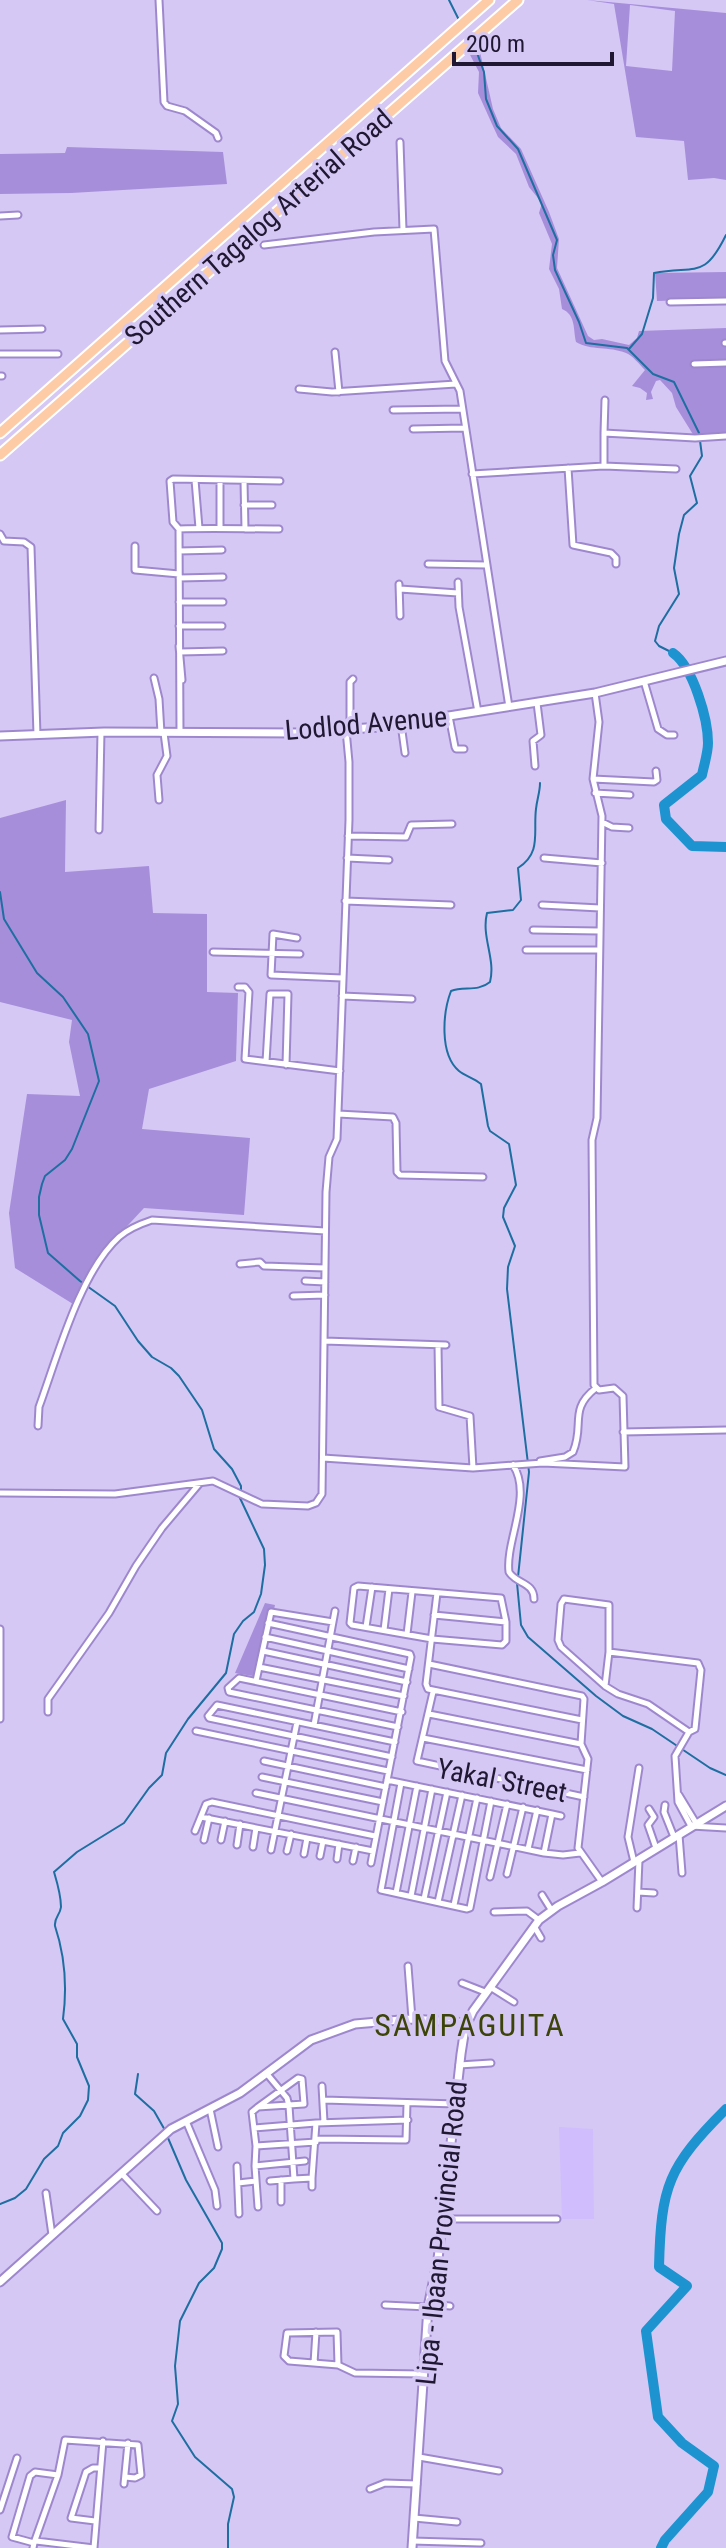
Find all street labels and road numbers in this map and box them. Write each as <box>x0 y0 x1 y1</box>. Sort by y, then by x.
street label: Southern Tagalog Arterial Road <box>118 102 399 353</box>
street label: Lodlod Avenue <box>284 700 449 747</box>
street label: Yakal Street <box>434 1752 570 1809</box>
street label: Lipa - Ibaan Provincial Road <box>409 2079 474 2387</box>

